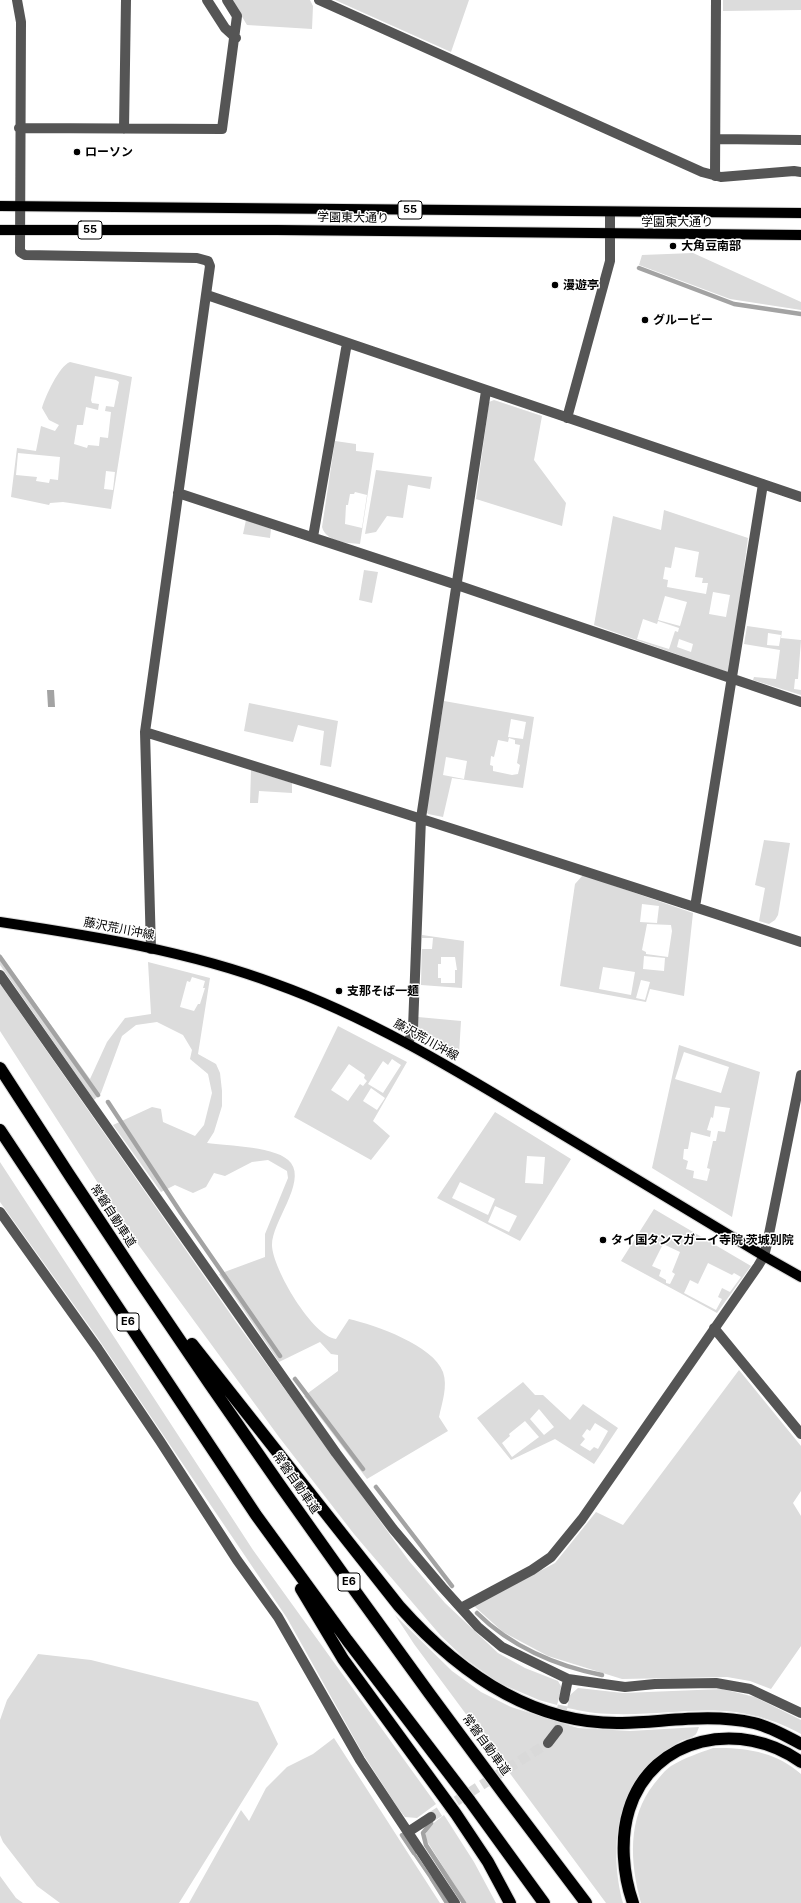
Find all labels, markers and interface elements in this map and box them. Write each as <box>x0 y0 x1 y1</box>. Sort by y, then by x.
place label: ローソン <box>85 145 133 159</box>
marker: ローソン <box>72 147 82 157</box>
road number: 55 <box>398 201 422 219</box>
street label: 学園東大通り <box>317 210 389 226</box>
street label: 学園東大通り <box>641 215 713 229</box>
road number: 55 <box>78 221 102 239</box>
place label: 大角豆南部 <box>681 239 741 253</box>
marker: 大角豆南部 <box>668 241 678 251</box>
place label: 漫遊亭 <box>563 278 599 292</box>
marker: 漫遊亭 <box>550 280 560 290</box>
place label: グルービー <box>653 313 713 327</box>
marker: グルービー <box>640 315 650 325</box>
street label: 藤沢荒川沖線 <box>82 915 156 943</box>
place label: 支那そば一麺 <box>347 984 419 998</box>
marker: 支那そば一麺 <box>334 986 344 996</box>
street label: 藤沢荒川沖線 <box>391 1016 461 1064</box>
street label: 常磐自動車道 <box>87 1182 139 1250</box>
place label: タイ国タンマガーイ寺院 茨城別院 <box>611 1233 794 1247</box>
marker: タイ国タンマガーイ寺院 茨城別院 <box>598 1235 608 1245</box>
road number: E6 <box>117 1313 139 1331</box>
street label: 常磐自動車道 <box>269 1449 323 1517</box>
road number: E6 <box>338 1573 360 1591</box>
street label: 常磐自動車道 <box>459 1712 513 1778</box>

